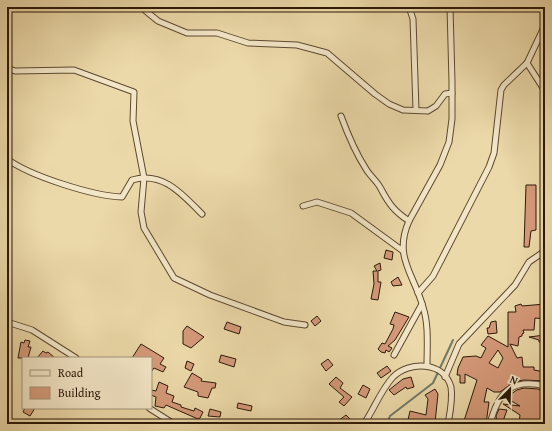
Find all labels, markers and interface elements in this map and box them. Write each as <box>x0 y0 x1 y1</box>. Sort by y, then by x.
legend <box>22 357 152 409</box>
text: Road <box>58 364 84 381</box>
north arrow <box>490 369 530 409</box>
text: N <box>507 371 521 389</box>
text: Building <box>58 384 101 401</box>

